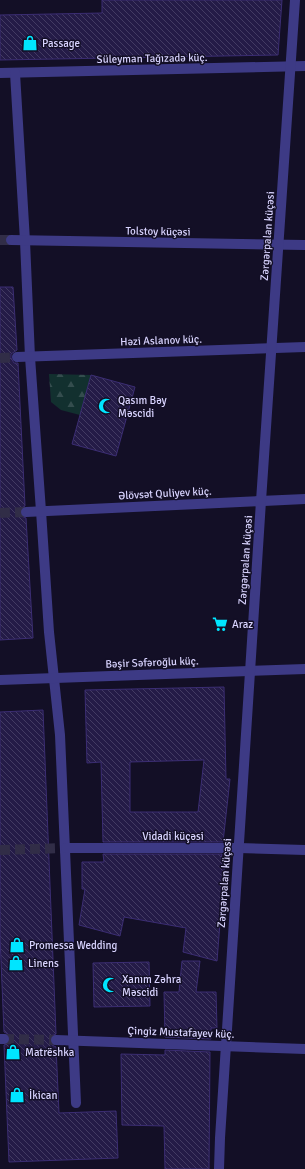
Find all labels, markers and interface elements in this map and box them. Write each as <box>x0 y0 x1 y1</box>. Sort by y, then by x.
shop icon: Passage <box>21 34 39 52</box>
place label: Passage <box>42 37 80 50</box>
street label: Süleyman Tağızadə küç. <box>96 51 208 66</box>
street label: Zərgərpalan küçəsi <box>258 191 277 281</box>
street label: Tolstoy küçəsi <box>125 224 191 239</box>
street label: Həzi Aslanov küç. <box>120 333 202 348</box>
place label: Qasım Bəy Məscidi <box>118 394 168 420</box>
mosque icon: Qasım Bəy Məscidi <box>97 397 115 415</box>
street label: Əlövsət Quliyev küç. <box>118 485 212 502</box>
street label: Zərgərpalan küçəsi <box>236 515 255 605</box>
supermarket icon: Araz <box>211 615 229 633</box>
place label: Araz <box>232 618 253 631</box>
street label: Bəşir Səfəroğlu küç. <box>105 654 199 671</box>
street label: Vidadi küçəsi <box>142 830 204 843</box>
street label: Zərgərpalan küçəsi <box>215 838 234 928</box>
shop icon: Promessa Wedding <box>8 936 26 954</box>
place label: Promessa Wedding <box>29 939 118 952</box>
shop icon: Linens <box>7 954 25 972</box>
place label: Linens <box>28 957 59 970</box>
place label: Xanım Zəhra Məscidi <box>122 973 182 999</box>
mosque icon: Xanım Zəhra Məscidi <box>101 976 119 994</box>
street label: Çingiz Mustafayev küç. <box>127 1024 235 1041</box>
shop icon: Matrëshka <box>4 1043 22 1061</box>
place label: Matrëshka <box>25 1046 75 1059</box>
shop icon: İkican <box>8 1086 26 1104</box>
place label: İkican <box>29 1088 57 1102</box>

